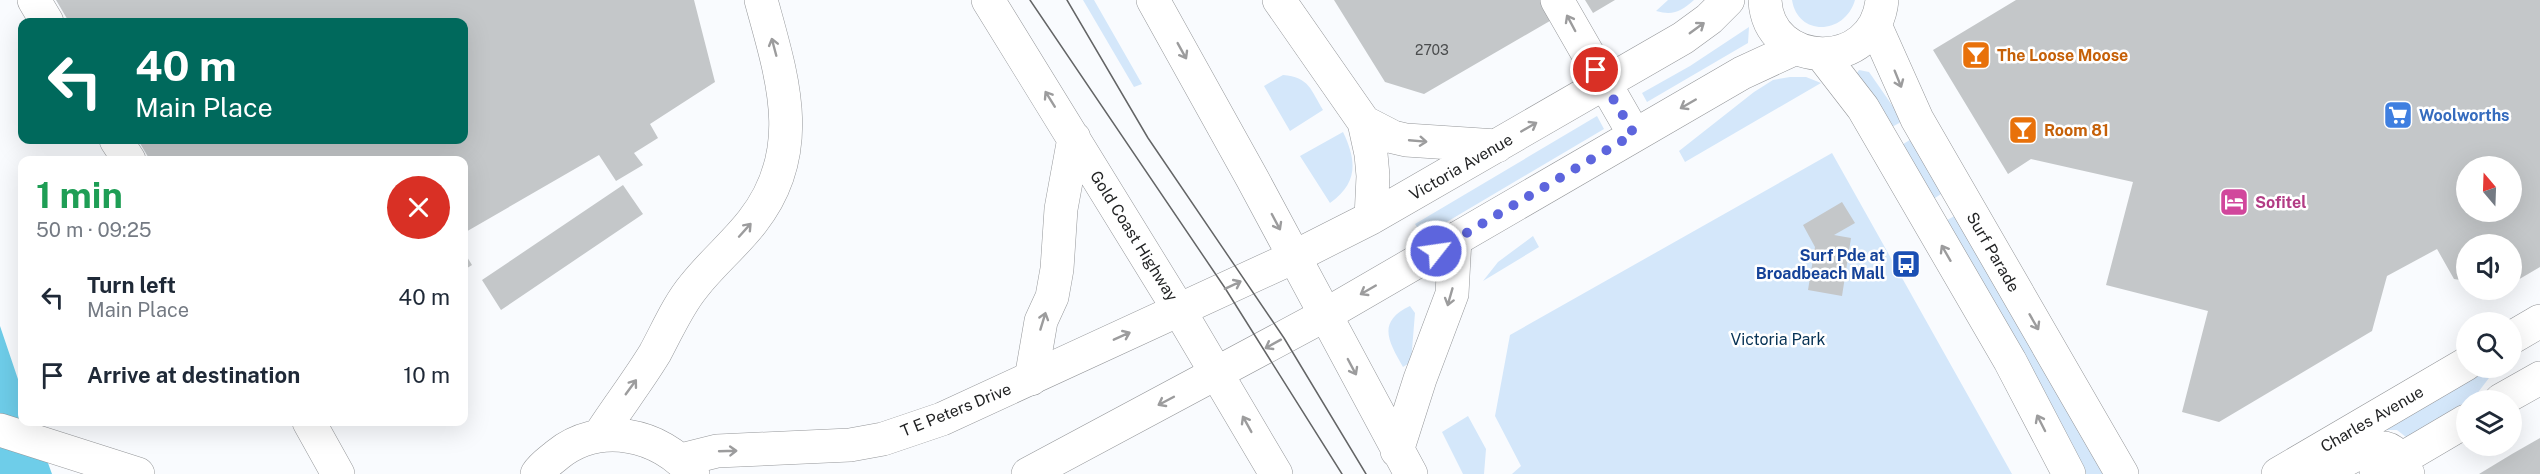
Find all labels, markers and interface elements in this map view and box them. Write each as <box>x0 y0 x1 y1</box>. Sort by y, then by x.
one-way arrow <box>1565 15 1576 33</box>
one-way arrow <box>1689 21 1705 34</box>
one-way arrow <box>767 38 779 57</box>
bar icon: The Loose Moose <box>1960 39 1992 71</box>
text: 40 m <box>135 41 237 90</box>
icon: left <box>36 42 114 120</box>
one-way arrow <box>1176 42 1188 59</box>
house number: 2703 <box>1415 42 1449 58</box>
pin <box>1570 44 1621 95</box>
place label: The Loose Moose <box>1997 46 2128 65</box>
icon: arrive <box>1579 53 1612 86</box>
one-way arrow <box>1893 69 1904 88</box>
text: Main Place <box>135 91 273 123</box>
one-way arrow <box>1043 91 1055 108</box>
one-way arrow <box>1680 98 1697 110</box>
supermarket icon: Woolworths <box>2382 99 2414 131</box>
place label: Woolworths <box>2419 106 2509 125</box>
bar icon: Room 81 <box>2007 114 2039 146</box>
one-way arrow <box>1520 121 1537 133</box>
place label: Room 81 <box>2044 121 2109 140</box>
street label: Victoria Avenue <box>1406 130 1516 204</box>
one-way arrow <box>1407 136 1427 147</box>
north arrow <box>2456 156 2522 222</box>
map controls <box>2456 156 2522 456</box>
street label: Gold Coast Highway <box>1086 167 1182 305</box>
text: 1 min <box>36 174 123 216</box>
button: close <box>387 176 450 239</box>
hotel icon: Sofitel <box>2218 186 2250 218</box>
place label: Sofitel <box>2255 193 2306 212</box>
street label: Surf Parade <box>1963 209 2023 295</box>
one-way arrow <box>1270 213 1282 230</box>
text: 50 m · 09:25 <box>36 218 152 242</box>
position arrow <box>1404 219 1468 283</box>
one-way arrow <box>738 223 752 238</box>
button: sound <box>2456 234 2522 300</box>
one-way arrow <box>1940 244 1952 261</box>
place label: Surf Pde at Broadbeach Mall <box>1756 246 1885 283</box>
bus stop icon: Surf Pde at Broadbeach Mall <box>1890 248 1922 280</box>
text: Turn left <box>87 272 176 298</box>
one-way arrow <box>1223 279 1241 290</box>
icon: left <box>36 281 69 314</box>
text: 40 m <box>398 284 450 310</box>
one-way arrow <box>1360 284 1377 296</box>
one-way arrow <box>1443 287 1455 306</box>
text: Main Place <box>87 298 189 322</box>
one-way arrow <box>1038 312 1049 331</box>
button: search <box>2456 312 2522 378</box>
one-way arrow <box>2029 313 2041 330</box>
one-way arrow <box>1112 329 1130 341</box>
park label: Victoria Park <box>1730 330 1826 349</box>
one-way arrow <box>1265 339 1283 350</box>
one-way arrow <box>1347 357 1358 375</box>
icon: arrive <box>36 359 69 392</box>
text: Arrive at destination <box>87 362 300 388</box>
text: 10 m <box>403 362 450 388</box>
street label: T E Peters Drive <box>898 379 1014 441</box>
one-way arrow <box>625 380 637 396</box>
street label: Charles Avenue <box>2317 382 2427 456</box>
button: layers <box>2456 390 2522 456</box>
one-way arrow <box>1158 396 1176 407</box>
one-way arrow <box>2035 414 2046 432</box>
one-way arrow <box>1240 416 1252 433</box>
one-way arrow <box>718 445 738 457</box>

